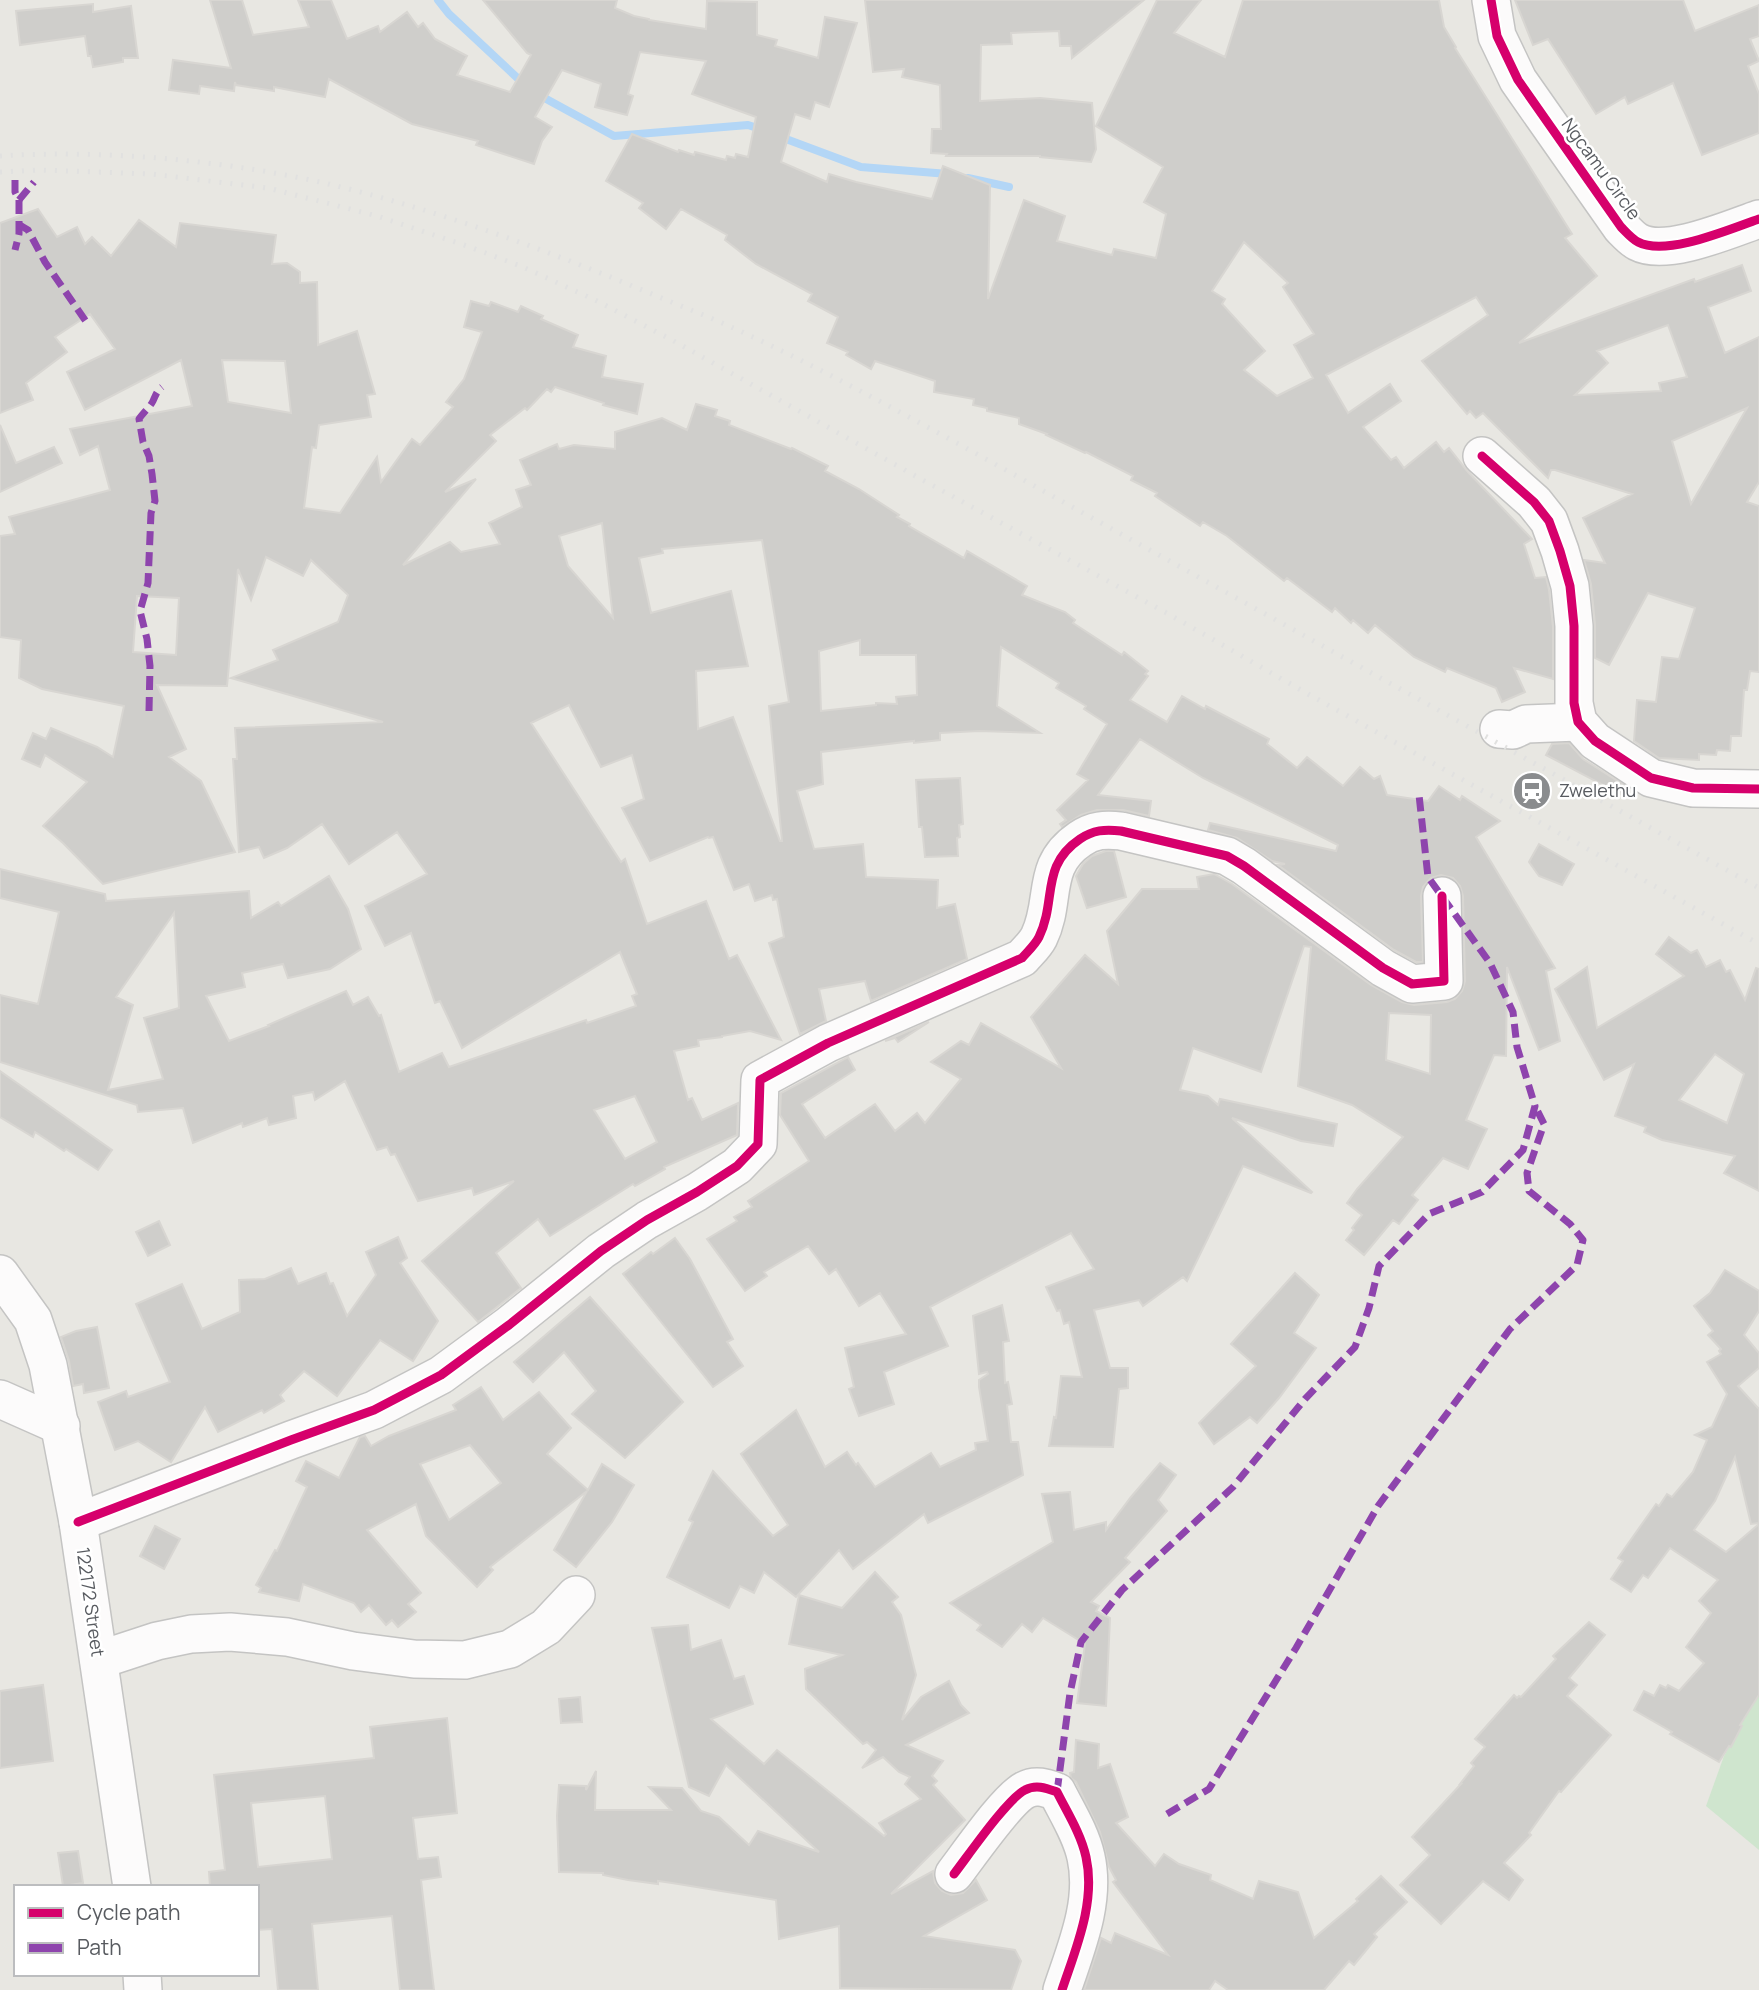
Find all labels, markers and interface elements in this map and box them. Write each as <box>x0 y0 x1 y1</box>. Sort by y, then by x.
street label: Ngcamu Circle <box>1557 113 1647 224</box>
station icon: Zwelethu <box>1511 770 1553 812</box>
place label: Zwelethu <box>1559 778 1636 802</box>
street label: 122172 Street <box>71 1546 111 1658</box>
legend <box>14 1885 259 1976</box>
text: Cycle path <box>77 1898 180 1926</box>
text: Path <box>77 1933 122 1961</box>

